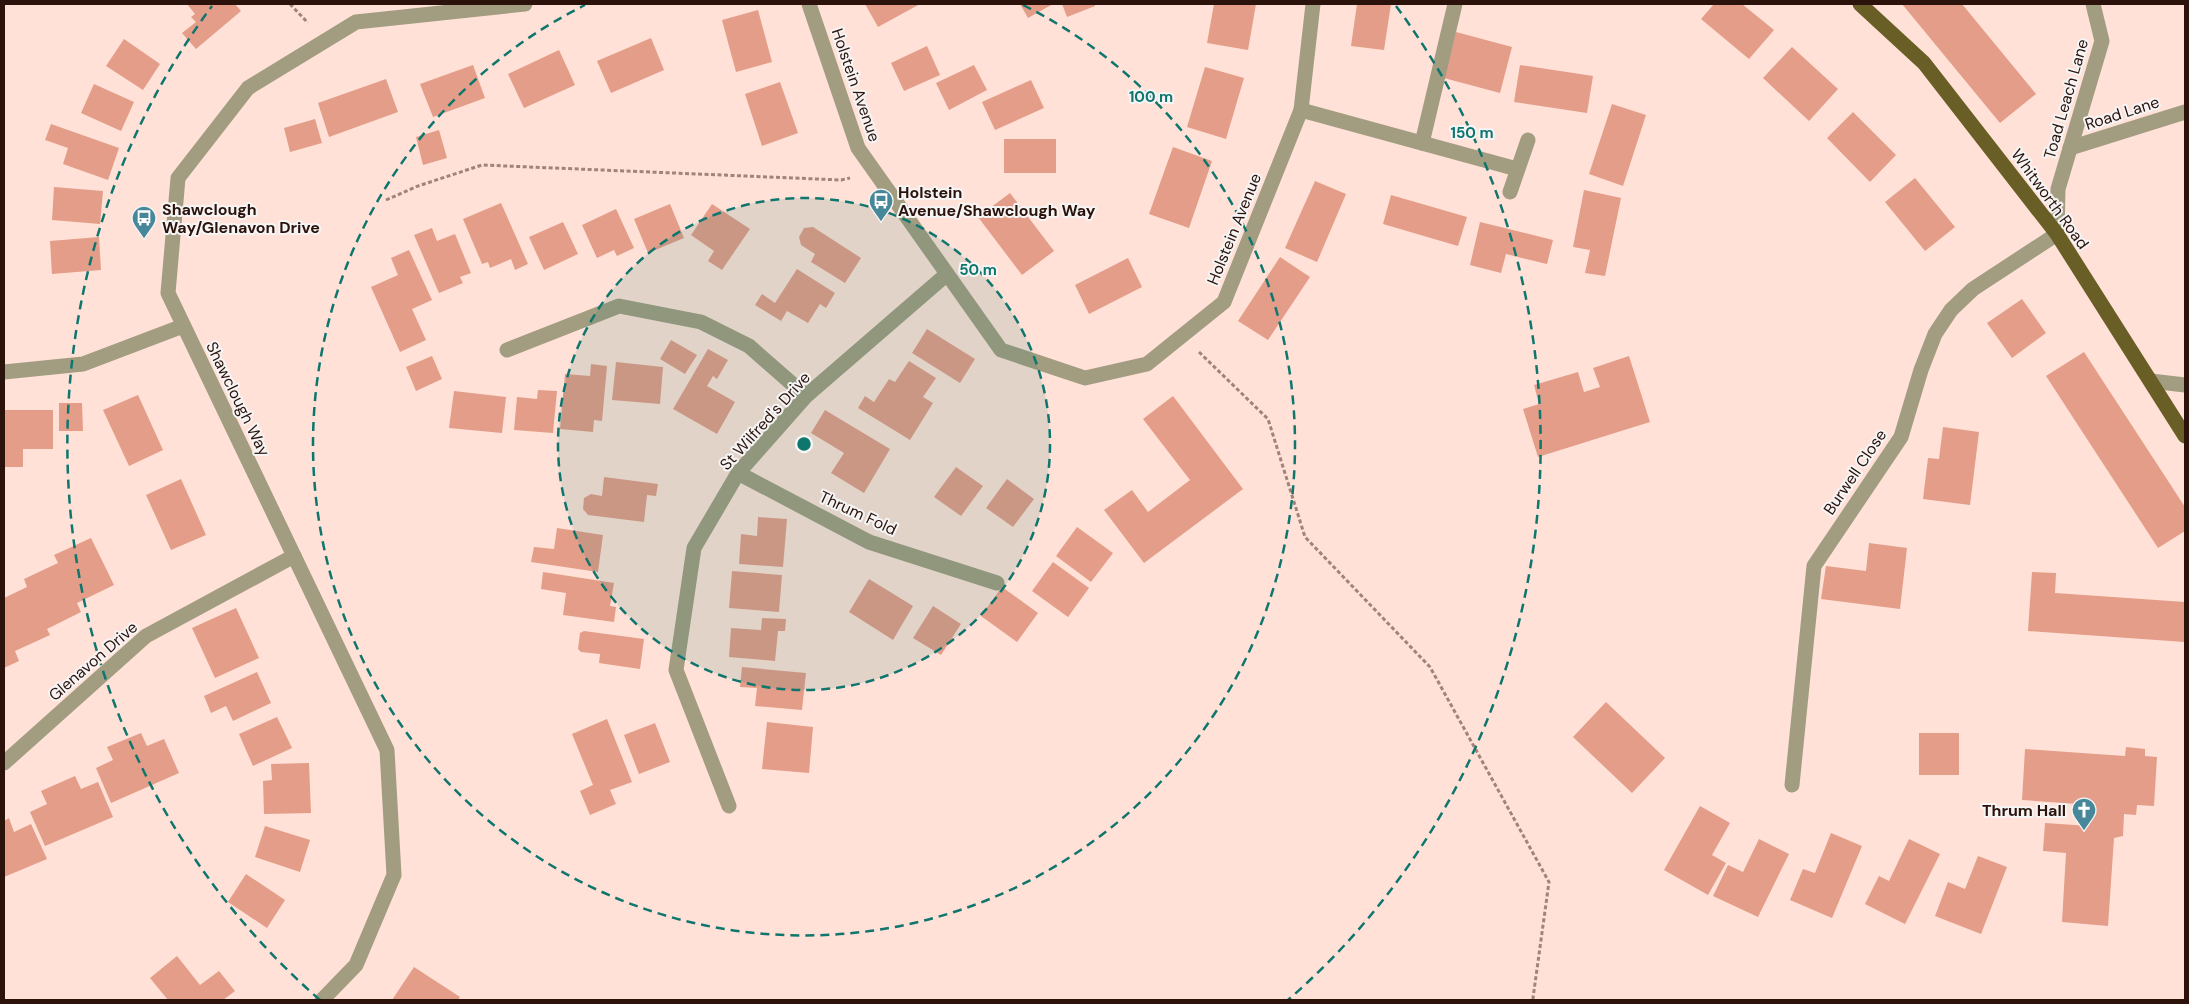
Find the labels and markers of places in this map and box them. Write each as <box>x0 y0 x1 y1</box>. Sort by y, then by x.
place label: Holstein Avenue/Shawclough Way <box>898 182 1096 221</box>
bus stop icon: Holstein Avenue/Shawclough Way <box>868 188 894 222</box>
place label: Shawclough Way/Glenavon Drive <box>162 199 320 238</box>
bus stop icon: Shawclough Way/Glenavon Drive <box>131 205 157 239</box>
centre of rings <box>795 435 813 453</box>
church icon: Thrum Hall <box>2071 797 2097 831</box>
place label: Thrum Hall <box>1982 800 2066 821</box>

